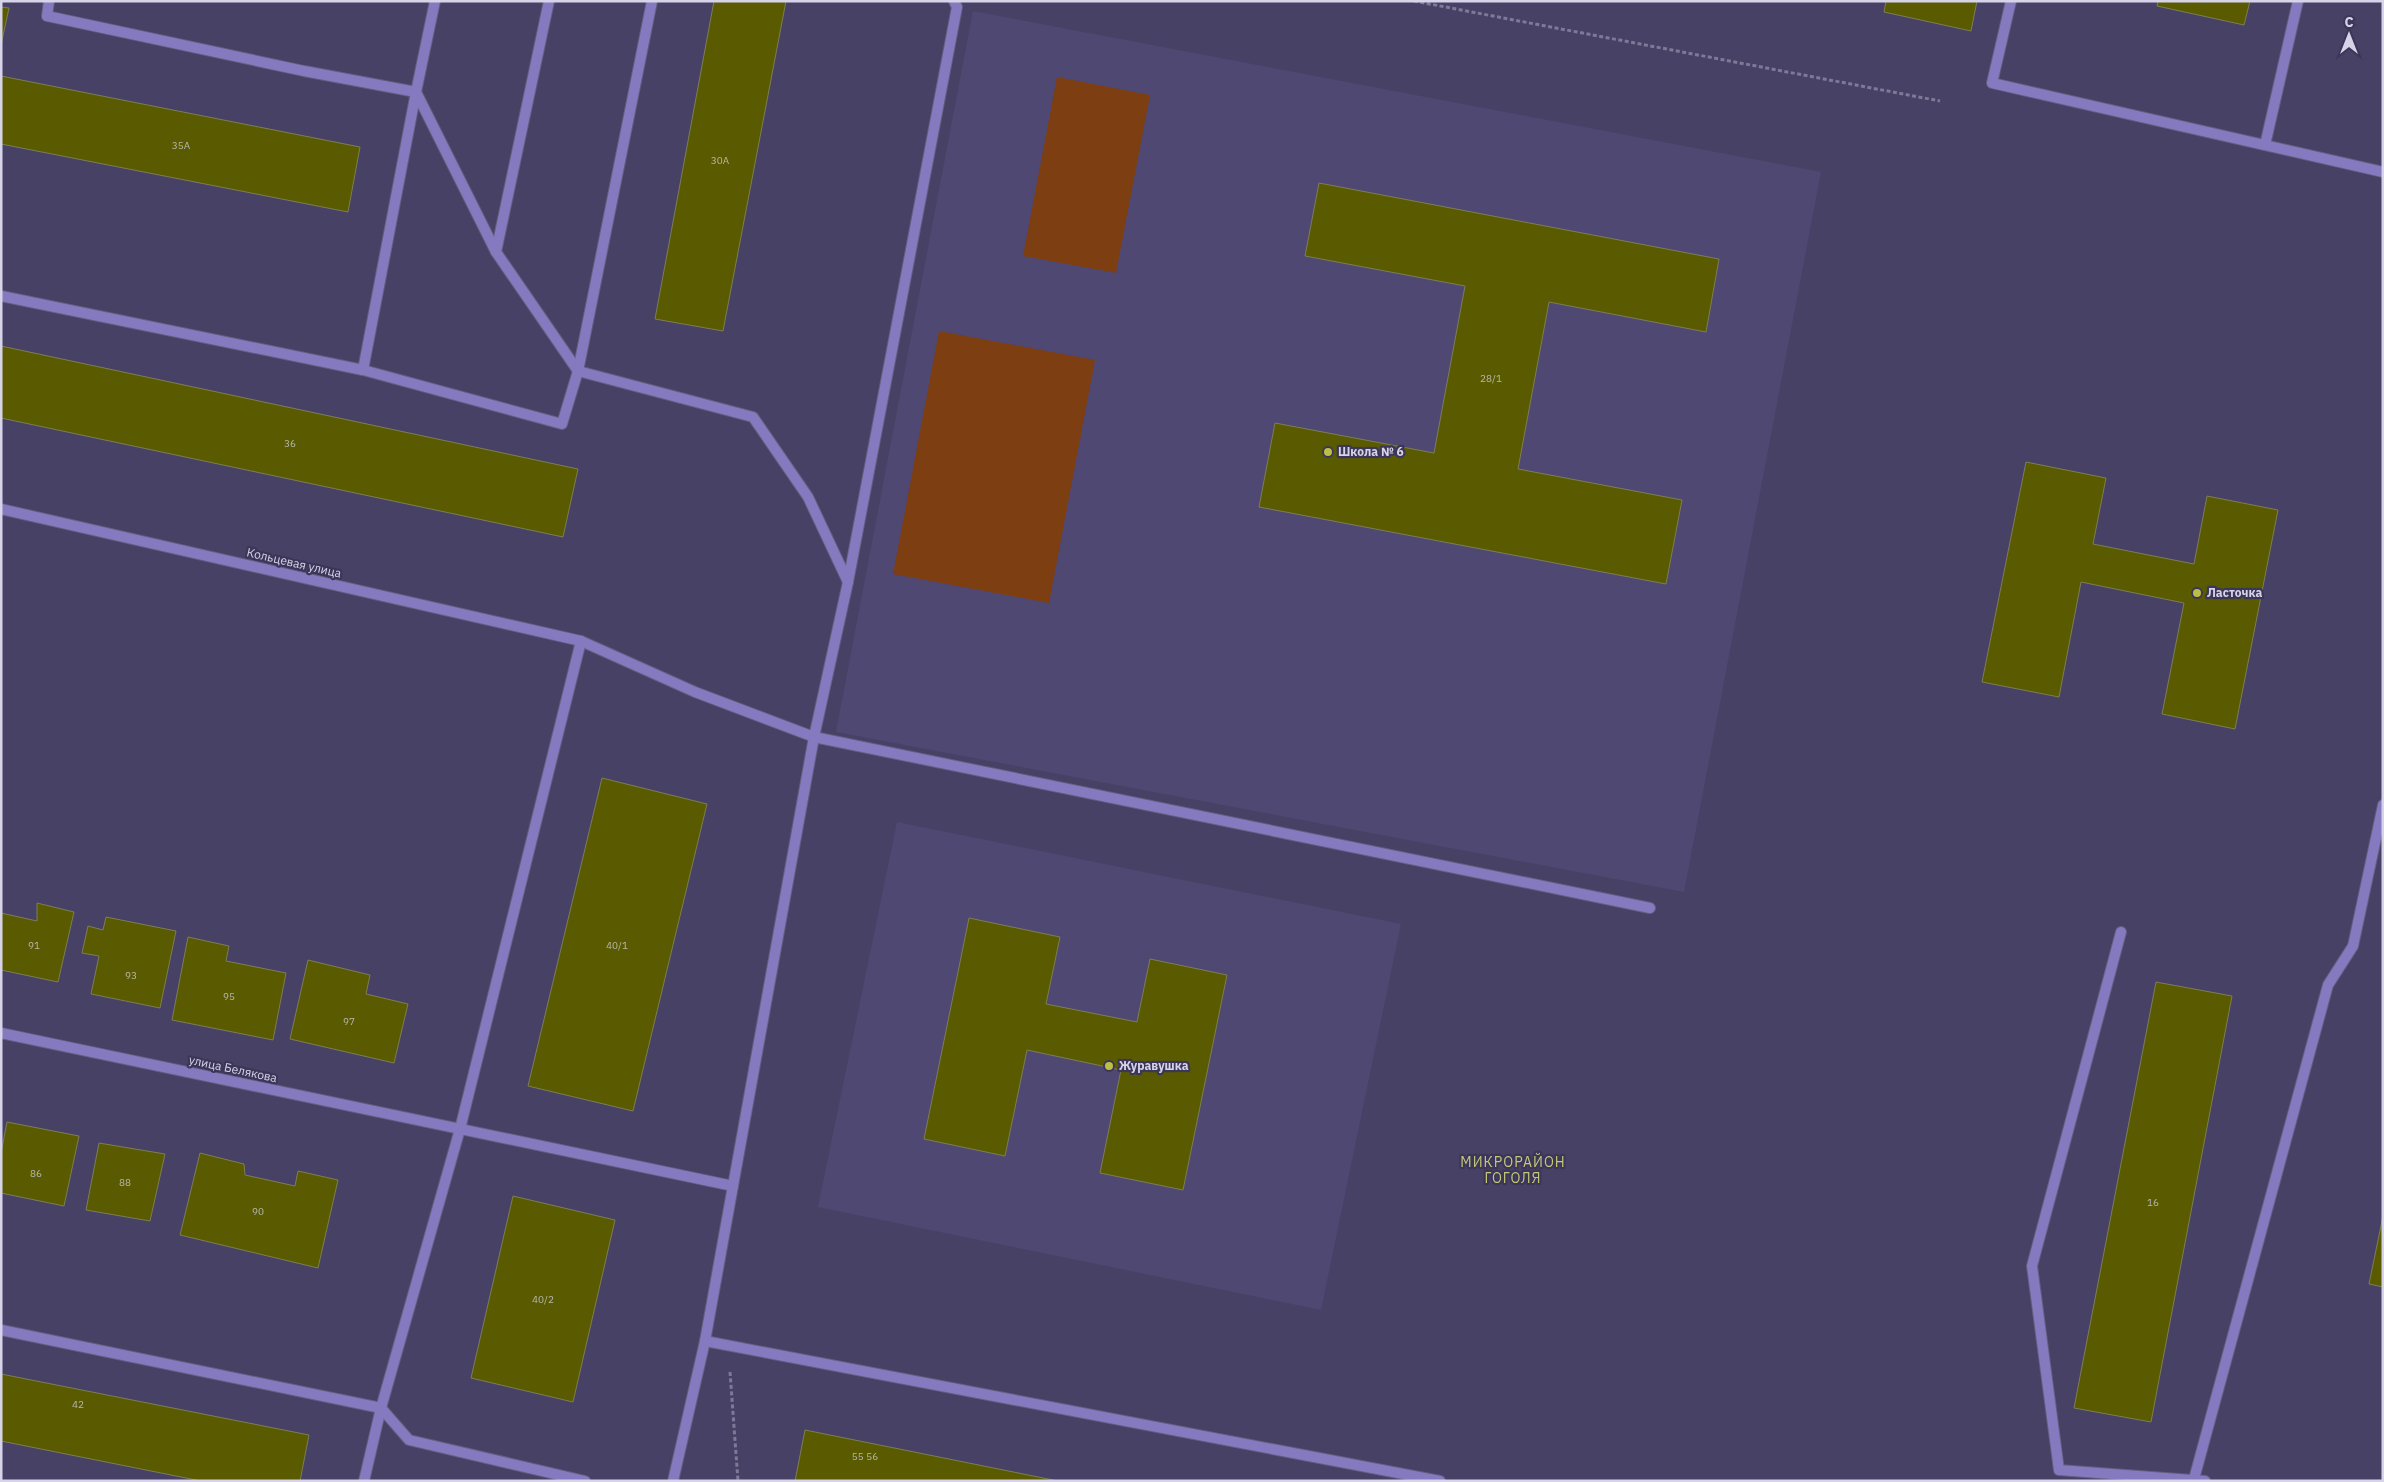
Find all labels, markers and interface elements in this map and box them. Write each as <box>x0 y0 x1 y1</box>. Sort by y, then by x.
north arrow <box>2324 10 2374 60</box>
text: С <box>2344 13 2354 31</box>
house number: 35А <box>172 139 191 152</box>
house number: 30А <box>711 154 730 167</box>
house number: 28/1 <box>1480 372 1502 385</box>
house number: 36 <box>284 437 296 450</box>
place label: Школа № 6 <box>1338 444 1404 459</box>
marker: Школа № 6 <box>1322 446 1334 458</box>
street label: Кольцевая улица <box>245 544 343 581</box>
place label: Ласточка <box>2207 585 2262 600</box>
marker: Ласточка <box>2191 587 2203 599</box>
house number: 91 <box>28 939 40 952</box>
house number: 40/1 <box>606 939 628 952</box>
house number: 93 <box>125 969 137 982</box>
house number: 95 <box>223 990 235 1003</box>
house number: 97 <box>343 1015 355 1028</box>
street label: улица Белякова <box>188 1052 279 1085</box>
place label: Журавушка <box>1119 1058 1189 1073</box>
marker: Журавушка <box>1103 1060 1115 1072</box>
district label: МИКРОРАЙОН ГОГОЛЯ <box>1460 1152 1566 1187</box>
house number: 86 <box>30 1167 42 1180</box>
house number: 88 <box>119 1176 131 1189</box>
house number: 16 <box>2147 1196 2159 1209</box>
house number: 90 <box>252 1205 264 1218</box>
house number: 40/2 <box>532 1293 554 1306</box>
house number: 42 <box>72 1398 84 1411</box>
house number: 55 56 <box>852 1450 878 1463</box>

